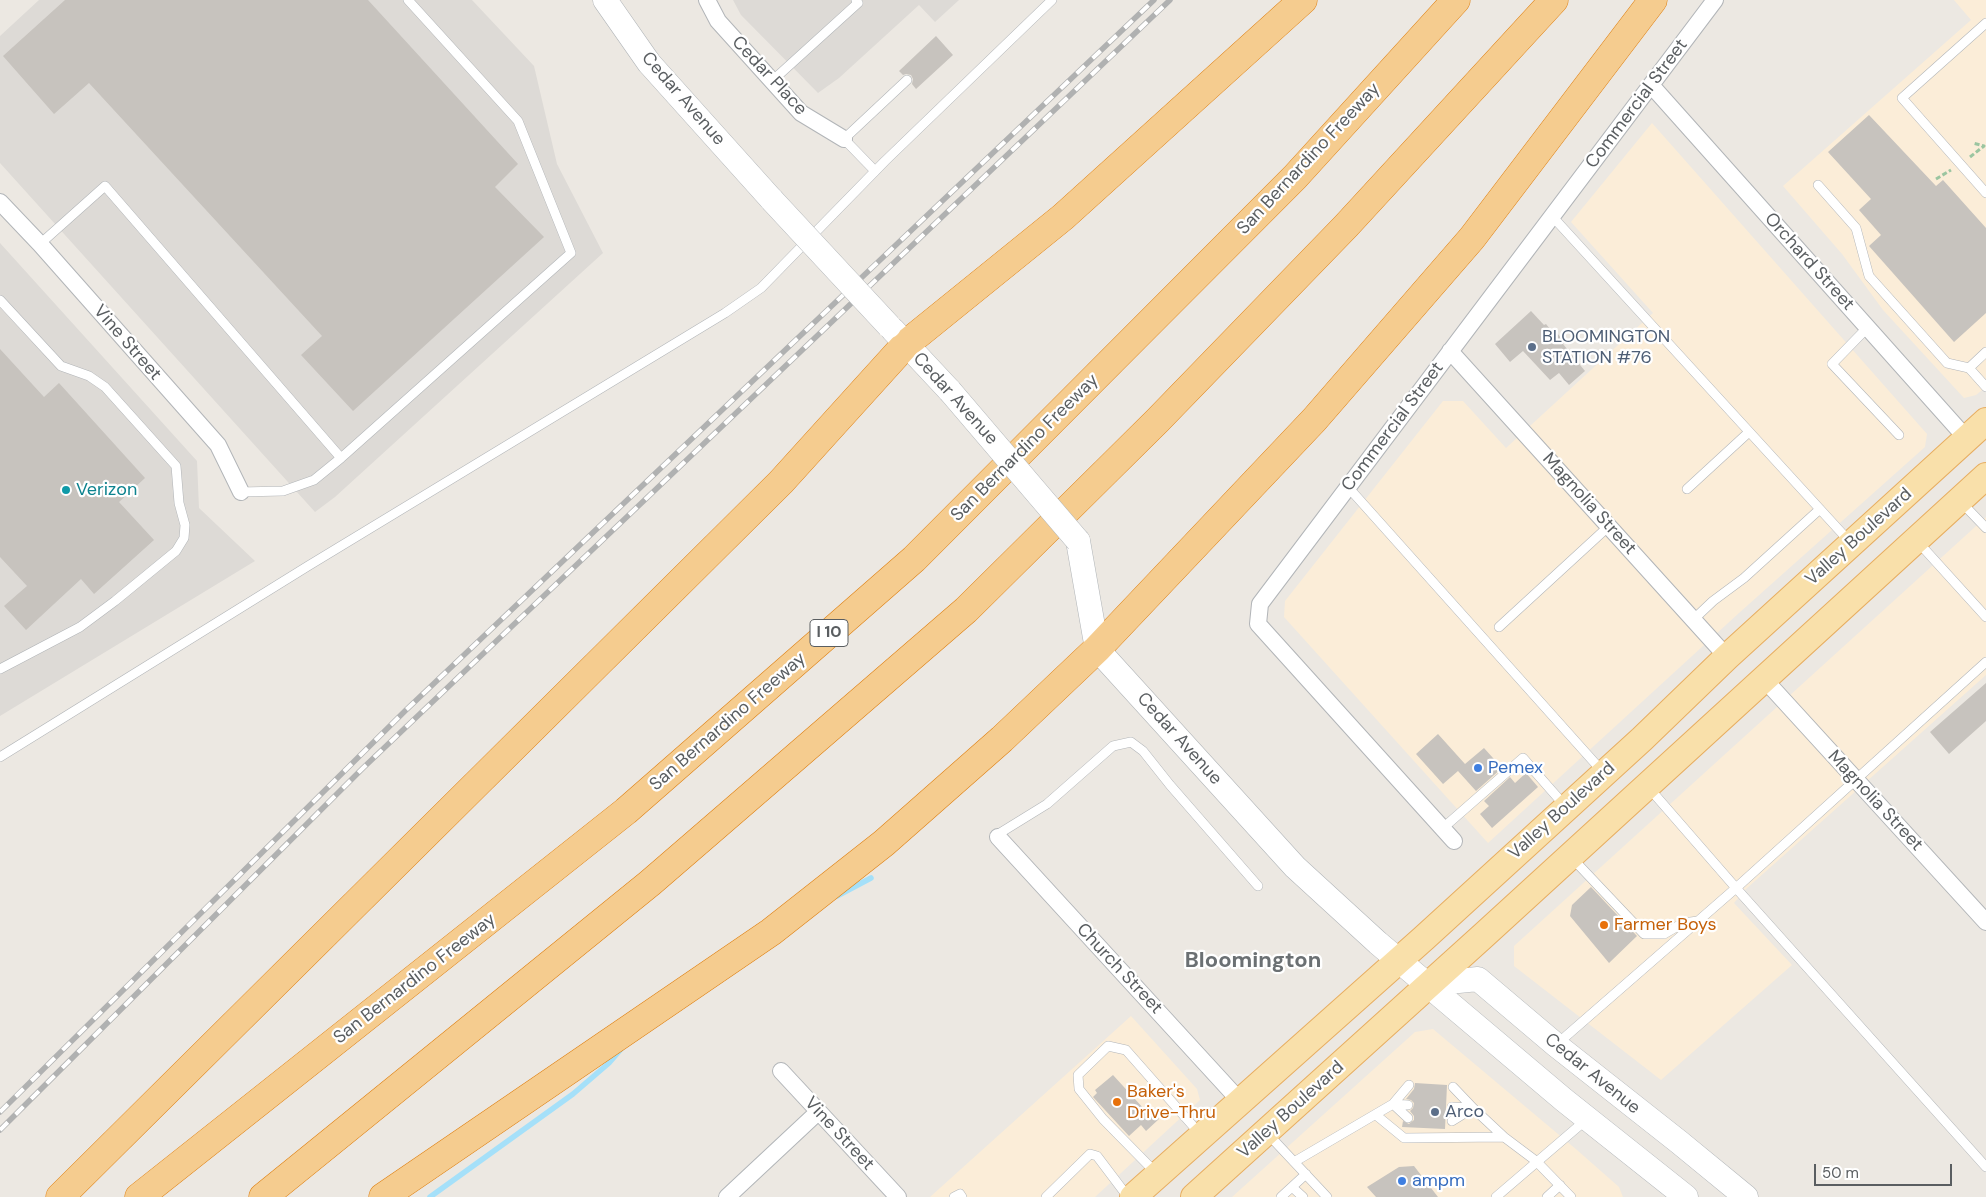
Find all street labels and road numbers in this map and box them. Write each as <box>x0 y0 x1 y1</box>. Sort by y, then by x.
street label: Cedar Place <box>727 32 811 120</box>
street label: Commercial Street <box>1581 35 1693 173</box>
street label: Cedar Avenue <box>637 48 729 150</box>
street label: San Bernardino Freeway <box>1233 79 1385 239</box>
street label: Orchard Street <box>1759 209 1859 315</box>
street label: Vine Street <box>88 301 166 385</box>
street label: Cedar Avenue <box>908 348 1002 450</box>
street label: Commercial Street <box>1337 358 1449 496</box>
street label: San Bernardino Freeway <box>947 370 1103 526</box>
street label: Magnolia Street <box>1538 449 1640 559</box>
street label: Valley Boulevard <box>1801 484 1917 590</box>
road number: I 10 <box>810 620 848 646</box>
street label: San Bernardino Freeway <box>645 648 811 796</box>
street label: Cedar Avenue <box>1132 688 1226 790</box>
street label: Magnolia Street <box>1823 746 1927 856</box>
street label: Valley Boulevard <box>1504 758 1620 864</box>
street label: San Bernardino Freeway <box>330 909 500 1049</box>
street label: Church Street <box>1071 919 1167 1019</box>
street label: Cedar Avenue <box>1540 1029 1644 1119</box>
street label: Valley Boulevard <box>1233 1057 1349 1163</box>
street label: Vine Street <box>799 1093 879 1175</box>

